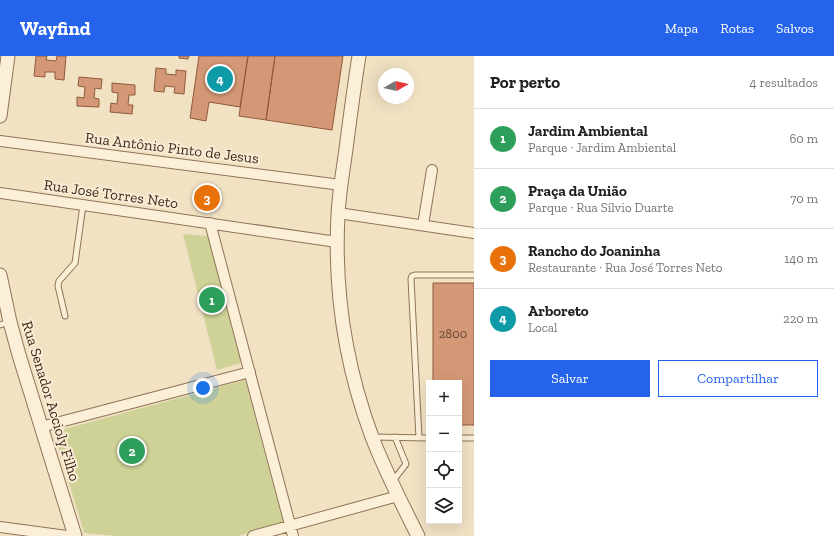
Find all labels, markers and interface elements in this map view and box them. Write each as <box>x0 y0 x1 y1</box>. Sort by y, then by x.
text: Wayfind <box>20 17 91 40</box>
text: Mapa <box>665 20 698 37</box>
text: Rotas <box>720 20 754 37</box>
text: Salvos <box>776 20 814 37</box>
pin: 4 <box>207 64 233 94</box>
north arrow <box>378 68 414 104</box>
text: Por perto <box>490 72 560 92</box>
text: 4 resultados <box>749 75 818 90</box>
text: Jardim Ambiental <box>528 122 648 140</box>
street label: Rua Antônio Pinto de Jesus <box>84 128 260 168</box>
text: 1 <box>500 131 506 146</box>
text: 60 m <box>789 131 818 146</box>
text: Parque · Jardim Ambiental <box>528 140 676 155</box>
street label: Rua José Torres Neto <box>43 176 180 212</box>
text: Praça da União <box>528 182 627 200</box>
pin: 3 <box>194 183 220 213</box>
text: 2 <box>500 191 506 206</box>
text: 70 m <box>790 191 818 206</box>
text: Parque · Rua Sílvio Duarte <box>528 200 674 215</box>
text: Rancho do Joaninha <box>528 242 660 260</box>
text: 3 <box>500 251 506 266</box>
text: 140 m <box>784 251 818 266</box>
text: Restaurante · Rua José Torres Neto <box>528 260 723 275</box>
pin: 1 <box>199 285 225 315</box>
text: Arboreto <box>528 302 589 320</box>
text: 4 <box>499 311 507 326</box>
text: 220 m <box>783 311 818 326</box>
street label: Rua Senador Accioly Filho <box>18 319 84 484</box>
text: Local <box>528 320 558 335</box>
house number: 2800 <box>439 326 467 341</box>
button: Salvar <box>490 360 650 397</box>
button: Compartilhar <box>658 360 818 397</box>
your location <box>193 378 213 398</box>
map controls <box>426 380 462 524</box>
button: + <box>426 380 462 416</box>
button: − <box>426 416 462 452</box>
pin: 2 <box>119 436 145 466</box>
button: locate <box>426 452 462 488</box>
button: layers <box>426 488 462 524</box>

